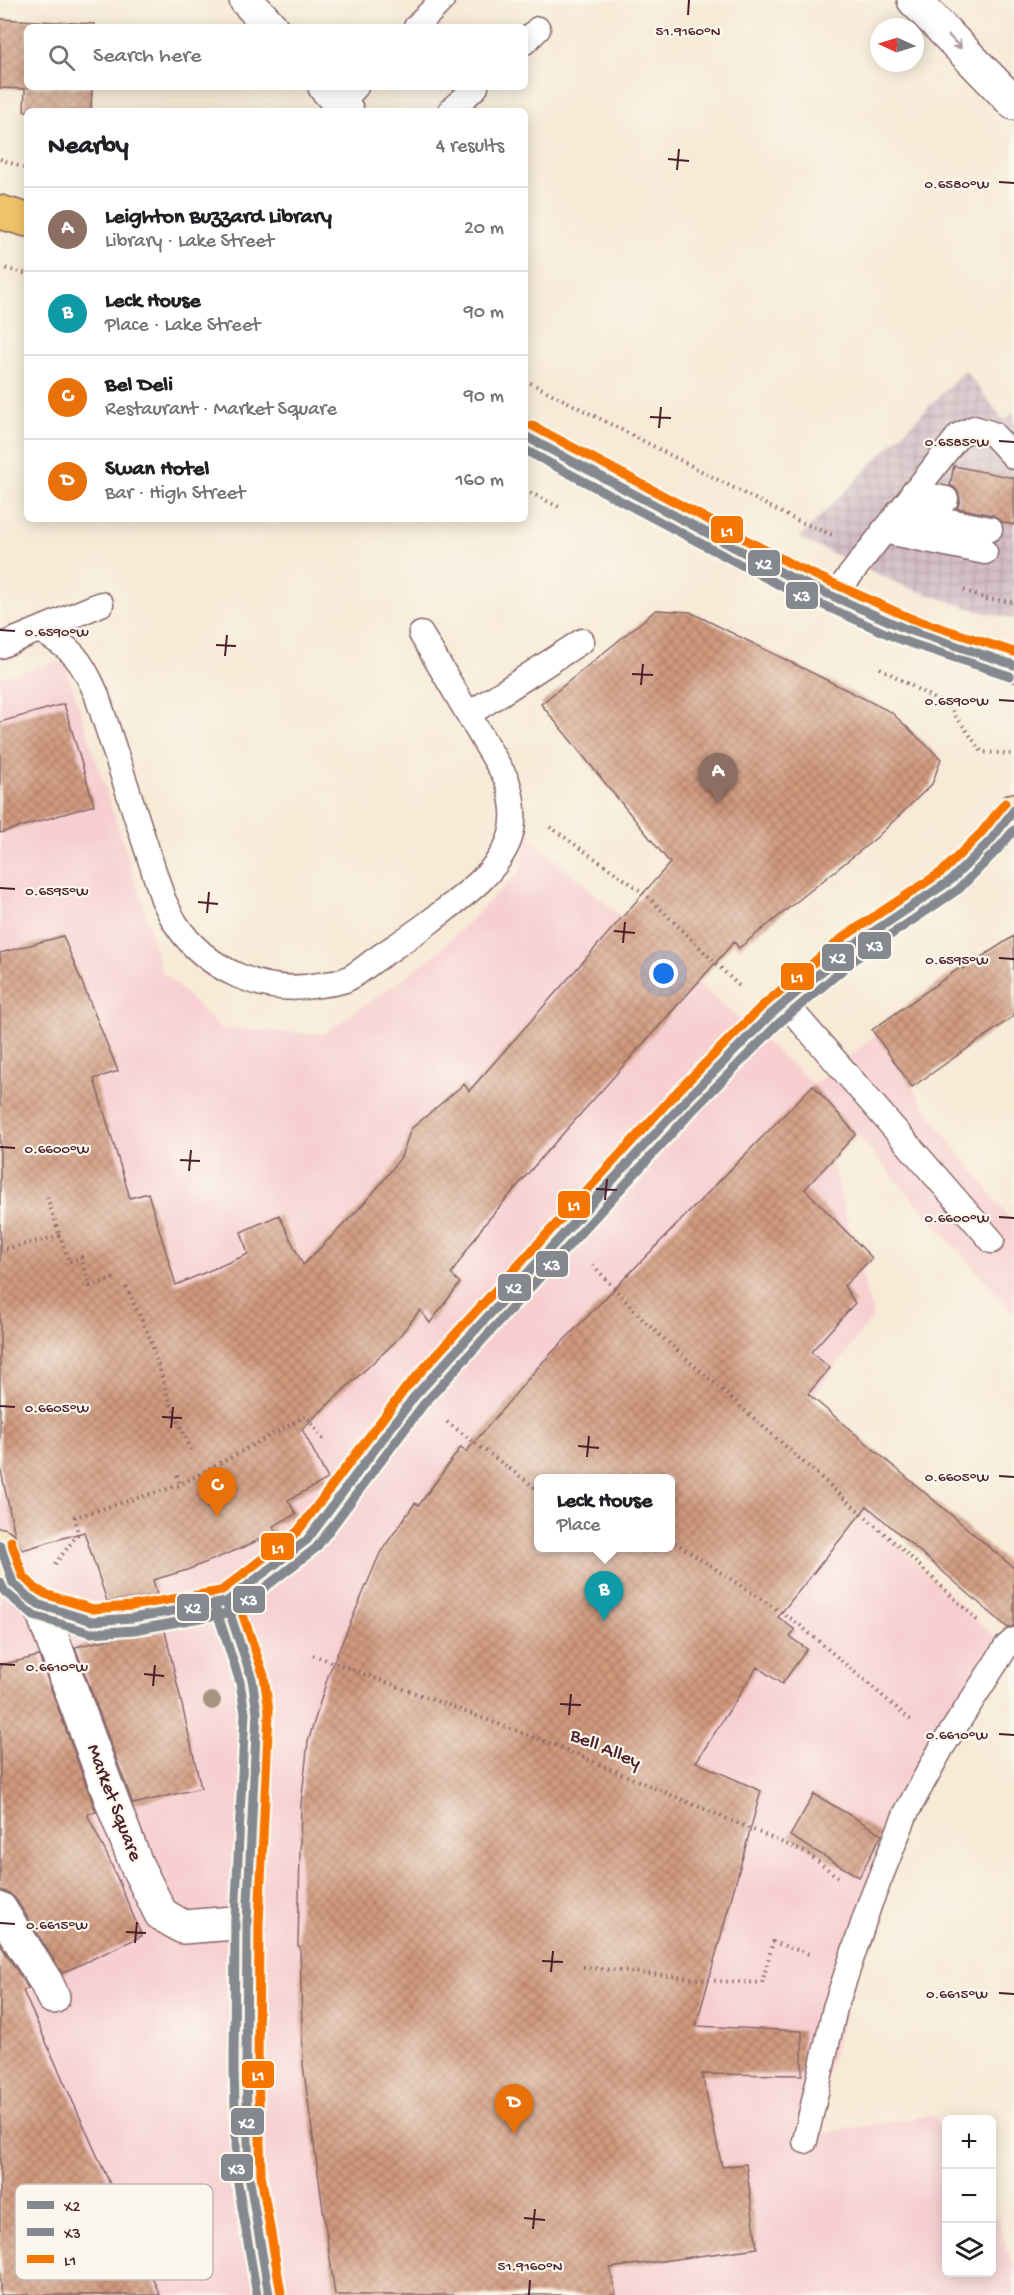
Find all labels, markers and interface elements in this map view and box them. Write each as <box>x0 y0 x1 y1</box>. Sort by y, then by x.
north arrow <box>870 18 924 72</box>
text: 51.9160°N <box>656 23 721 41</box>
search box <box>24 24 528 90</box>
one-way arrow <box>948 35 962 50</box>
icon: search <box>45 41 78 74</box>
text: Search here <box>93 44 201 70</box>
text: Nearby <box>48 132 129 163</box>
text: 4 results <box>436 136 504 159</box>
text: 0.6580°W <box>925 176 990 194</box>
text: Leighton Buzzard Library <box>105 205 332 231</box>
text: A <box>62 218 73 241</box>
text: 20 m <box>464 218 504 241</box>
text: Library · Lake Street <box>105 231 274 254</box>
text: Leck House <box>105 289 201 315</box>
text: B <box>62 302 73 325</box>
text: 90 m <box>464 302 504 325</box>
text: Place · Lake Street <box>105 315 260 338</box>
text: Bel Deli <box>105 373 173 399</box>
text: C <box>62 386 73 409</box>
text: 90 m <box>464 386 504 409</box>
text: Restaurant · Market Square <box>105 399 337 422</box>
text: 0.6585°W <box>925 434 989 452</box>
text: Swan Hotel <box>105 457 209 483</box>
text: D <box>61 470 74 493</box>
text: 160 m <box>455 470 504 493</box>
text: Bar · High Street <box>105 483 245 506</box>
line badge: L1 <box>710 515 744 544</box>
text: L1 <box>721 524 733 543</box>
line badge: X2 <box>747 549 781 577</box>
text: X2 <box>755 557 772 576</box>
line badge: X3 <box>785 581 819 610</box>
text: X3 <box>793 589 810 608</box>
text: 0.6590°W <box>25 624 89 642</box>
text: 0.6590°W <box>925 693 989 711</box>
pin: A <box>698 754 738 803</box>
text: 0.6595°W <box>25 883 89 901</box>
line badge: X3 <box>857 931 892 960</box>
text: X3 <box>866 939 883 958</box>
line badge: X2 <box>821 943 855 972</box>
text: X2 <box>829 951 846 970</box>
text: 0.6595°W <box>925 952 989 970</box>
your location <box>649 959 678 988</box>
line badge: L1 <box>780 962 815 991</box>
text: L1 <box>791 970 803 989</box>
text: 0.6600°W <box>25 1141 90 1159</box>
line badge: L1 <box>557 1190 591 1219</box>
text: L1 <box>568 1198 580 1217</box>
text: 0.6600°W <box>925 1210 990 1228</box>
line badge: X3 <box>535 1250 569 1278</box>
text: X3 <box>543 1258 560 1277</box>
line badge: X2 <box>497 1273 532 1302</box>
text: X2 <box>505 1281 522 1300</box>
text: 0.6605°W <box>25 1400 89 1418</box>
pin: C <box>198 1468 236 1517</box>
text: 0.6605°W <box>925 1469 989 1487</box>
popup <box>534 1474 675 1552</box>
text: Leck House <box>557 1489 652 1515</box>
text: Place <box>557 1515 600 1538</box>
line badge: L1 <box>260 1532 295 1561</box>
text: L1 <box>272 1541 284 1560</box>
pin: B <box>584 1572 624 1621</box>
line badge: X3 <box>232 1585 266 1614</box>
line badge: X2 <box>176 1593 210 1622</box>
text: X3 <box>240 1593 257 1612</box>
text: X2 <box>184 1601 201 1620</box>
text: 0.6610°W <box>26 1659 89 1677</box>
street label: Bell Alley <box>565 1724 644 1775</box>
text: 0.6610°W <box>926 1727 989 1745</box>
street label: Market Square <box>80 1741 146 1865</box>
text: 0.6615°W <box>26 1917 88 1935</box>
text: 0.6615°W <box>926 1986 988 2004</box>
line badge: L1 <box>241 2060 275 2089</box>
text: L1 <box>252 2068 264 2087</box>
pin: D <box>494 2084 534 2134</box>
line badge: X2 <box>230 2107 265 2136</box>
map controls <box>942 2115 996 2277</box>
button: + <box>942 2115 996 2169</box>
text: X2 <box>238 2116 255 2135</box>
line badge: X3 <box>220 2153 254 2182</box>
text: X3 <box>228 2162 245 2181</box>
button: − <box>942 2169 996 2223</box>
legend <box>15 2184 213 2280</box>
text: X2 <box>63 2199 80 2218</box>
button: layers <box>942 2223 996 2277</box>
text: X3 <box>63 2226 81 2245</box>
text: L1 <box>64 2253 76 2272</box>
text: 51.9160°N <box>498 2258 563 2276</box>

